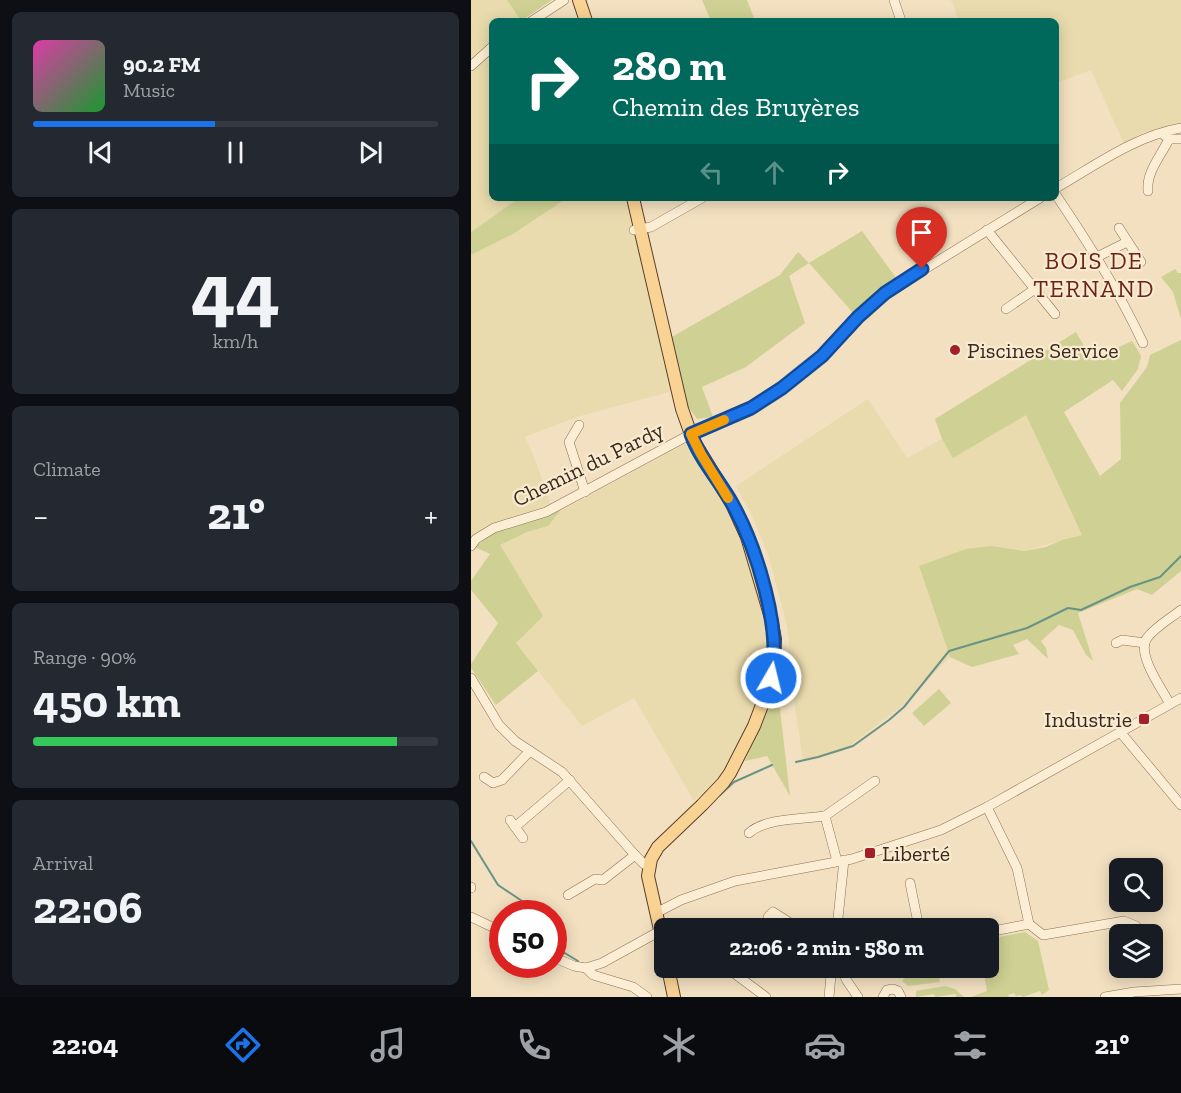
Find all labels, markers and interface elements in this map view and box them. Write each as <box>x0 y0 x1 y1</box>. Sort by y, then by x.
text: 280 m <box>612 40 726 91</box>
icon: right <box>513 42 591 120</box>
text: 90.2 FM <box>123 51 201 78</box>
text: Music <box>123 78 175 102</box>
text: Chemin des Bruyères <box>612 91 860 123</box>
icon: previous <box>84 136 117 169</box>
icon: pause <box>219 136 252 169</box>
icon: next <box>354 136 387 169</box>
icon: left <box>695 156 728 189</box>
icon: ahead <box>758 156 791 189</box>
icon: right <box>821 156 854 189</box>
pin <box>896 207 947 269</box>
icon: arrive <box>905 216 938 249</box>
text: 44 <box>191 243 280 337</box>
district label: BOIS DE TERNAND <box>1033 246 1155 303</box>
text: km/h <box>213 329 258 353</box>
place label: Piscines Service <box>967 337 1119 364</box>
marker: Piscines Service <box>948 343 962 357</box>
street label: Chemin du Pardy <box>508 416 669 513</box>
text: Climate <box>33 457 101 481</box>
text: 21° <box>207 487 265 541</box>
text: − <box>33 496 48 535</box>
text: + <box>424 496 438 535</box>
text: Range · 90% <box>33 645 136 669</box>
position arrow <box>739 646 803 710</box>
text: 450 km <box>33 675 181 729</box>
place label: Industrie <box>1044 706 1132 733</box>
marker: Industrie <box>1137 712 1151 726</box>
place label: Liberté <box>882 840 950 867</box>
marker: Liberté <box>863 846 877 860</box>
text: Arrival <box>33 851 93 875</box>
map controls <box>1109 858 1163 978</box>
button: search <box>1109 858 1163 912</box>
text: 22:06 <box>33 881 143 935</box>
speed limit sign: 50 <box>489 900 567 978</box>
button: layers <box>1109 924 1163 978</box>
text: 22:06 · 2 min · 580 m <box>729 934 924 961</box>
icon: directions <box>222 1024 264 1066</box>
icon: music <box>367 1024 409 1066</box>
icon: phone <box>513 1024 555 1066</box>
icon: climate <box>658 1024 700 1066</box>
icon: car <box>804 1024 846 1066</box>
icon: filters <box>949 1024 991 1066</box>
text: 22:04 <box>52 1029 118 1061</box>
text: 21° <box>1095 1029 1129 1061</box>

